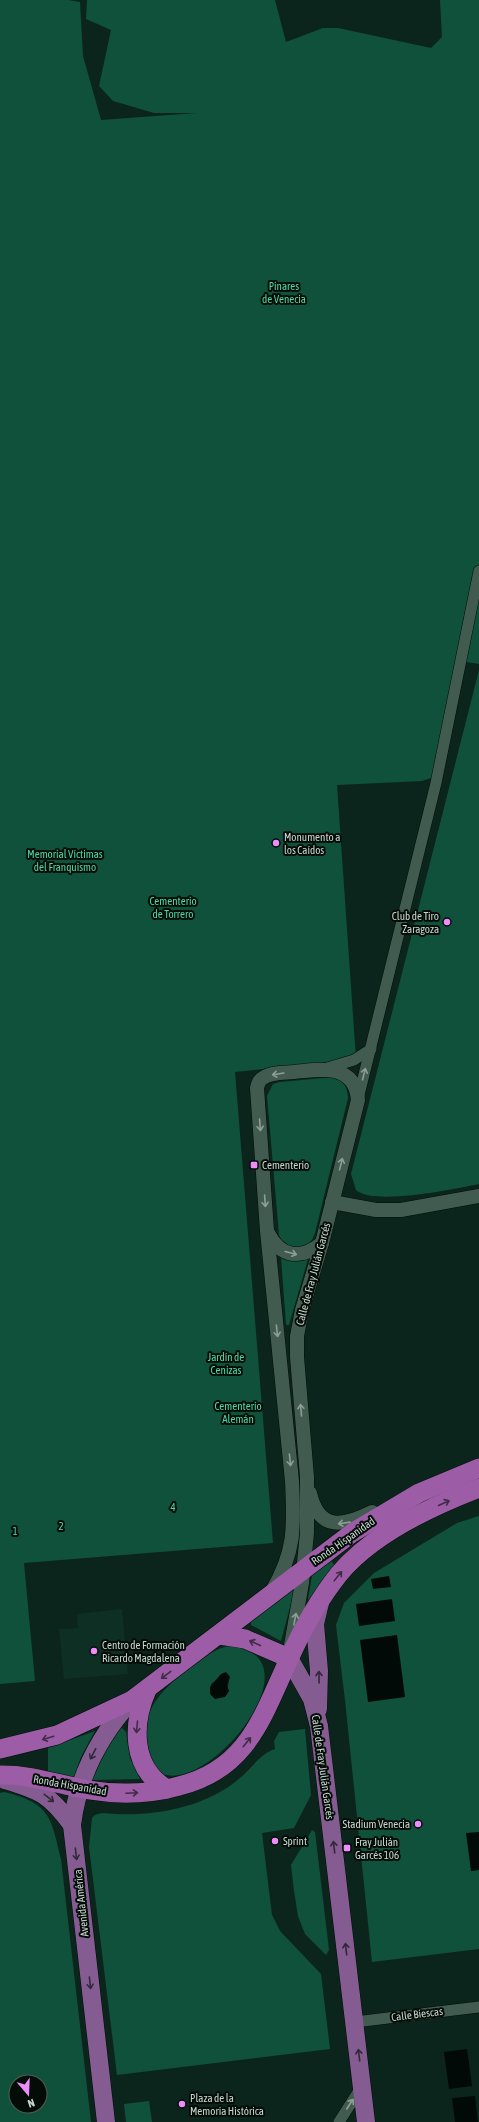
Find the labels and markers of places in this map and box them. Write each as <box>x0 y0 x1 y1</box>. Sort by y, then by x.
place label: Monumento a los Caídos <box>284 831 340 856</box>
marker: Monumento a los Caídos <box>271 838 281 848</box>
place label: Club de Tiro Zaragoza <box>392 910 439 935</box>
marker: Club de Tiro Zaragoza <box>442 917 452 927</box>
place label: Cementerio <box>262 1159 309 1171</box>
marker: Cementerio <box>249 1160 259 1170</box>
place label: Centro de Formación Ricardo Magdalena <box>102 1639 185 1664</box>
marker: Centro de Formación Ricardo Magdalena <box>89 1646 99 1656</box>
place label: Stadium Venecia <box>343 1818 410 1830</box>
marker: Stadium Venecia <box>413 1819 423 1829</box>
place label: Sprint <box>283 1835 307 1847</box>
marker: Sprint <box>270 1836 280 1846</box>
place label: Fray Julián Garcés 106 <box>355 1836 399 1861</box>
marker: Fray Julián Garcés 106 <box>342 1843 352 1853</box>
place label: Plaza de la Memoria Histórica <box>190 2092 264 2117</box>
marker: Plaza de la Memoria Histórica <box>177 2099 187 2109</box>

